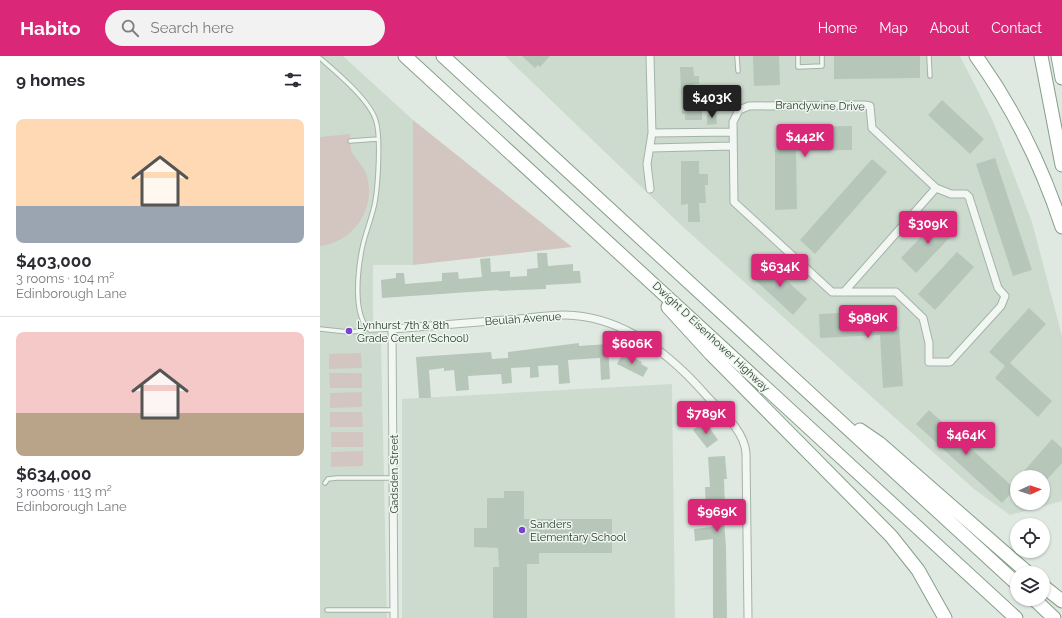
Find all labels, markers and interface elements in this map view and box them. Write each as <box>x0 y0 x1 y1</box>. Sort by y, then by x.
search box <box>105 10 385 46</box>
text: Habito <box>20 17 81 39</box>
icon: search <box>119 17 141 39</box>
text: Search here <box>151 19 234 37</box>
text: Home <box>818 20 857 36</box>
text: Map <box>879 20 908 36</box>
text: About <box>930 20 969 36</box>
text: Contact <box>991 20 1042 36</box>
icon: filters <box>282 69 304 91</box>
text: 9 homes <box>16 70 85 90</box>
pin: $403K <box>684 85 740 119</box>
text: $403K <box>692 90 732 105</box>
street label: Brandywine Drive <box>775 99 865 113</box>
pin: $442K <box>777 124 833 158</box>
text: $442K <box>785 129 825 144</box>
icon: home <box>124 145 196 217</box>
pin: $309K <box>900 211 956 245</box>
text: $309K <box>908 216 948 231</box>
text: $403,000 <box>16 251 92 271</box>
pin: $634K <box>752 254 808 288</box>
text: $634K <box>760 259 800 274</box>
text: 3 rooms · 104 m² <box>16 271 114 286</box>
street label: Dwight D Eisenhower Highway <box>650 279 772 395</box>
text: Edinborough Lane <box>16 286 127 301</box>
pin: $989K <box>840 305 896 339</box>
street label: Beulah Avenue <box>484 310 562 328</box>
text: $989K <box>848 310 888 325</box>
place label: Lynhurst 7th & 8th Grade Center (School) <box>357 319 469 345</box>
marker: Lynhurst 7th & 8th Grade Center (School) <box>344 326 354 336</box>
pin: $606K <box>604 331 660 365</box>
text: $606K <box>612 336 652 351</box>
icon: home <box>124 358 196 430</box>
pin: $789K <box>678 401 734 435</box>
text: $789K <box>686 406 726 421</box>
pin: $464K <box>938 422 994 456</box>
text: $464K <box>946 427 986 442</box>
street label: Gadsden Street <box>388 434 401 514</box>
text: $634,000 <box>16 464 91 484</box>
north arrow <box>1010 470 1050 510</box>
map controls <box>1010 470 1050 606</box>
text: 3 rooms · 113 m² <box>16 484 112 499</box>
text: Edinborough Lane <box>16 499 127 514</box>
pin: $969K <box>689 499 745 533</box>
text: $969K <box>697 504 737 519</box>
place label: Sanders Elementary School <box>530 518 626 544</box>
button: locate <box>1010 518 1050 558</box>
marker: Sanders Elementary School <box>517 525 527 535</box>
button: layers <box>1010 566 1050 606</box>

